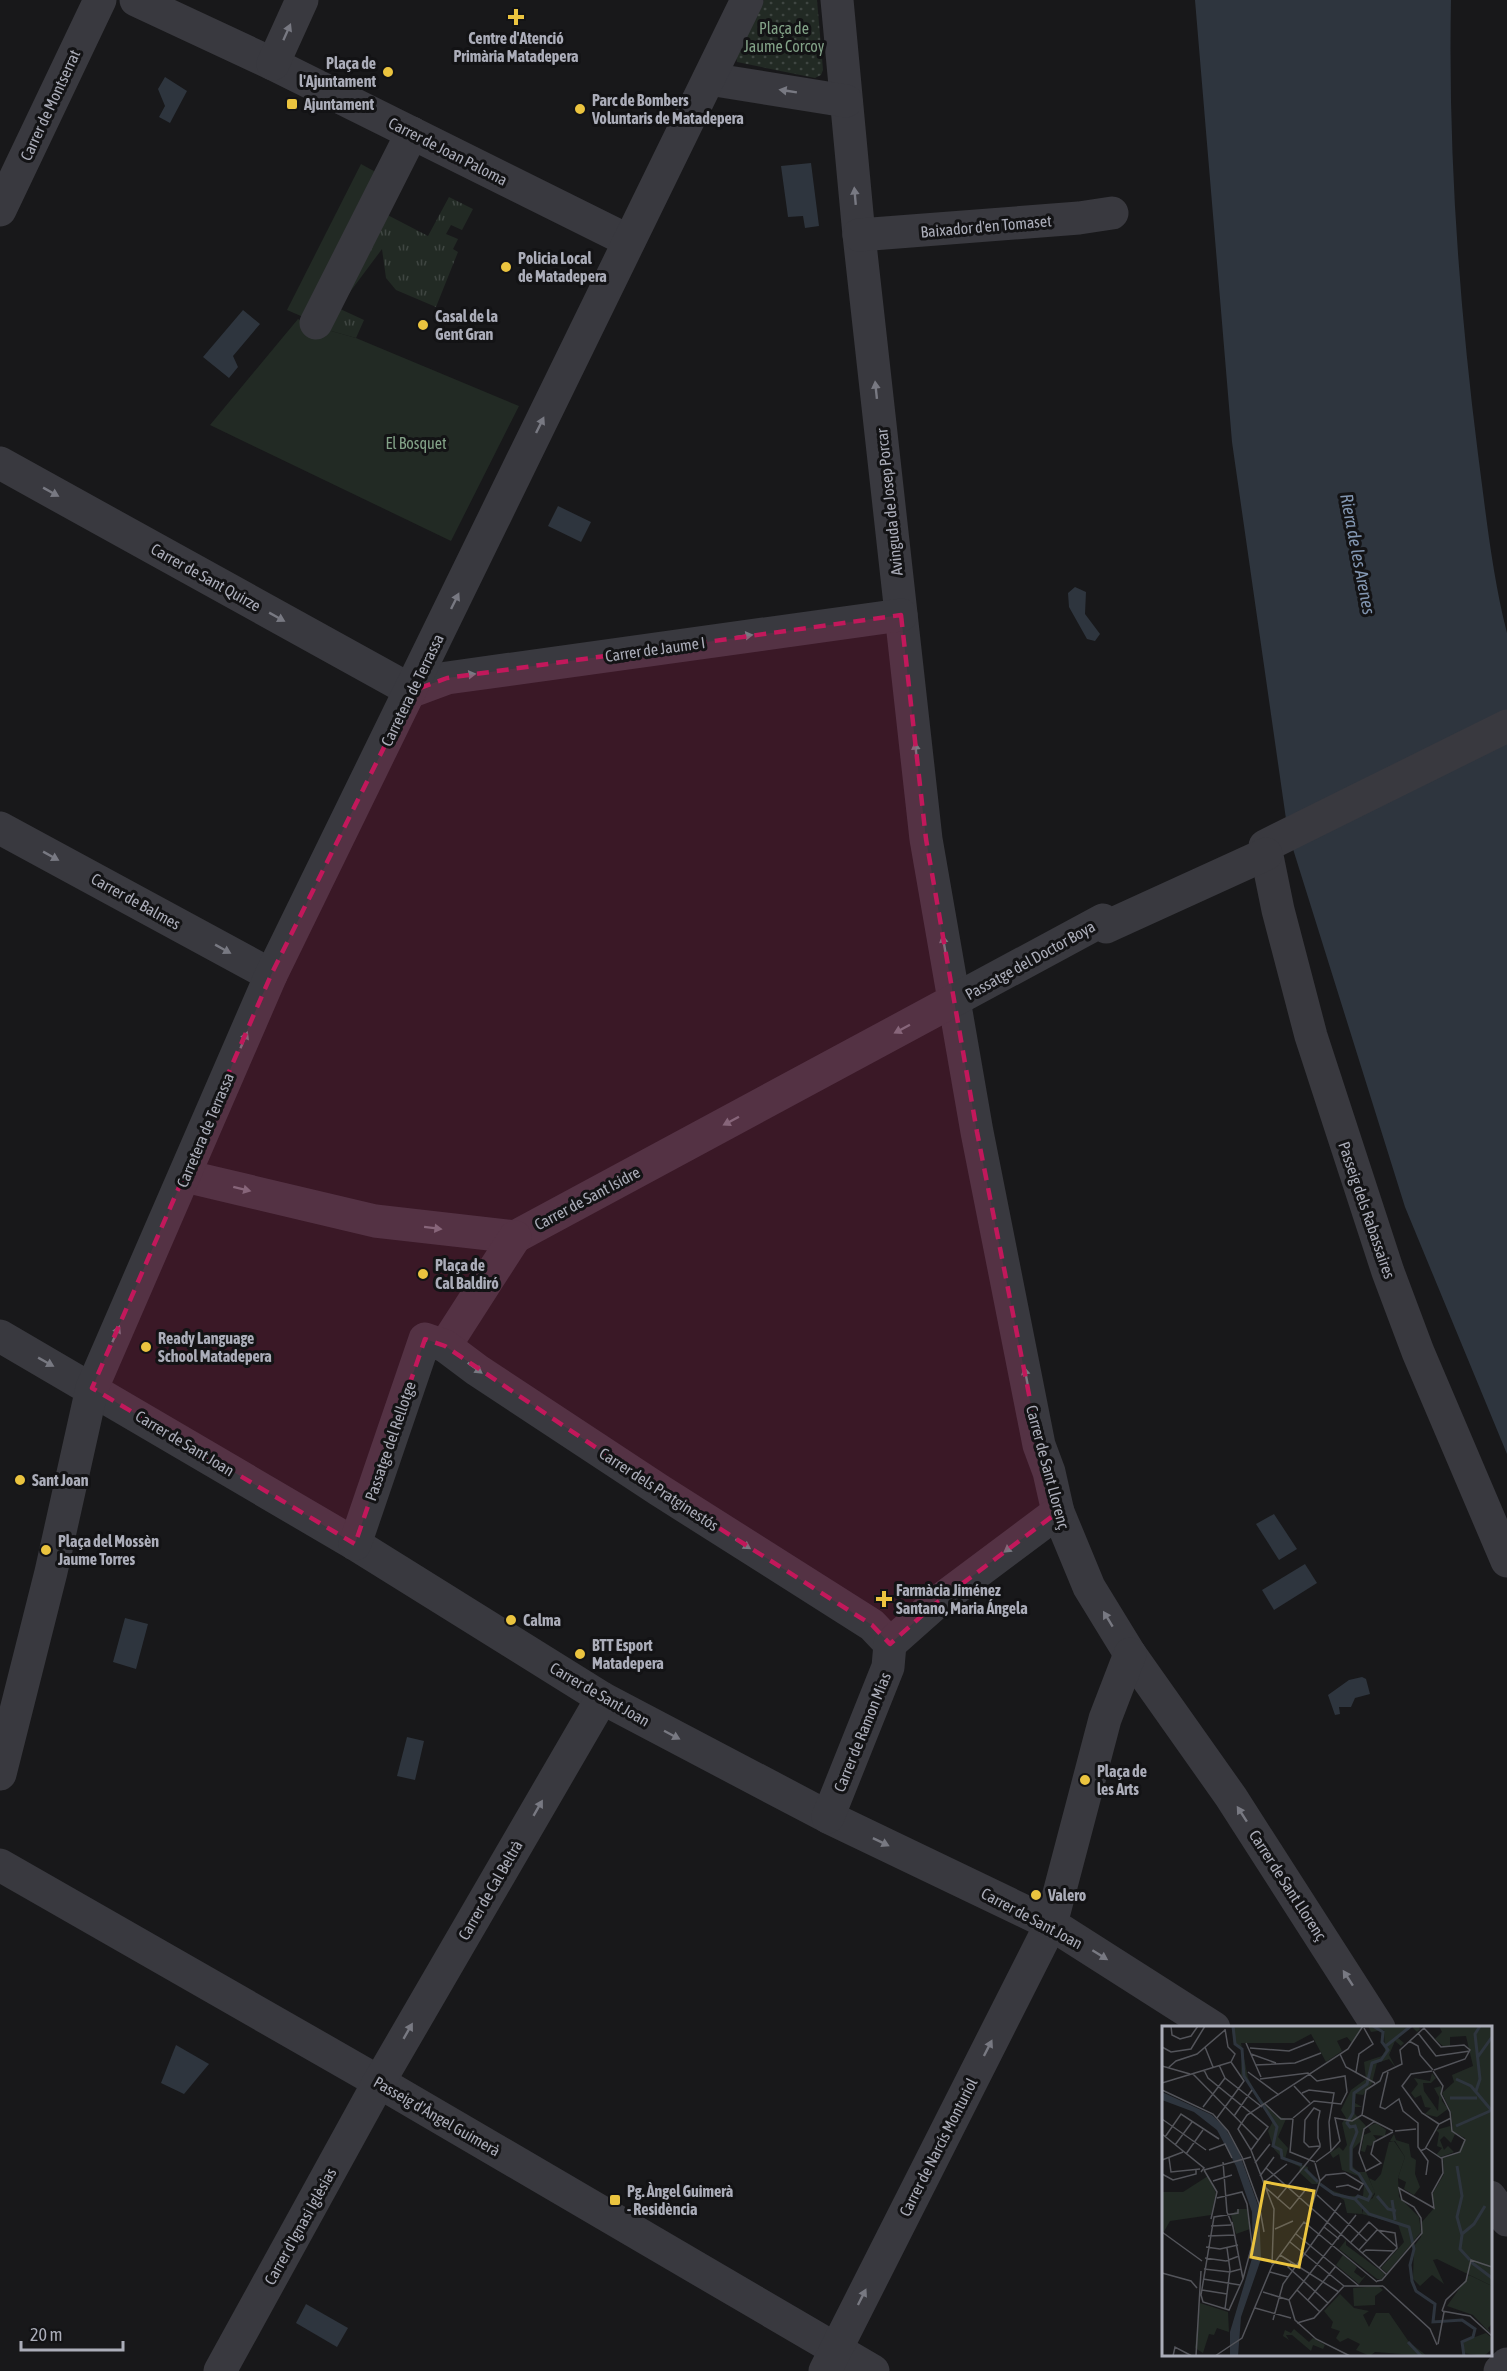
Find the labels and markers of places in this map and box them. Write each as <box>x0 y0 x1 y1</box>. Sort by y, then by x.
marker: Centre d'Atenció Primària Matadepera <box>507 8 525 26</box>
place label: Centre d'Atenció Primària Matadepera <box>454 29 578 65</box>
place label: Plaça de l'Ajuntament <box>299 54 376 90</box>
marker: Plaça de l'Ajuntament <box>381 65 395 79</box>
place label: Parc de Bombers Voluntaris de Matadepera <box>591 91 744 127</box>
place label: Ajuntament <box>303 95 375 113</box>
marker: Ajuntament <box>285 97 299 111</box>
marker: Parc de Bombers Voluntaris de Matadepera <box>573 102 587 116</box>
place label: Policia Local de Matadepera <box>518 249 607 285</box>
marker: Policia Local de Matadepera <box>499 260 513 274</box>
place label: Casal de la Gent Gran <box>435 307 498 343</box>
marker: Casal de la Gent Gran <box>416 318 430 332</box>
place label: Plaça de Cal Baldiró <box>435 1256 499 1292</box>
marker: Plaça de Cal Baldiró <box>416 1267 430 1281</box>
place label: Ready Language School Matadepera <box>158 1329 272 1365</box>
marker: Ready Language School Matadepera <box>139 1340 153 1354</box>
place label: Sant Joan <box>32 1471 89 1489</box>
marker: Sant Joan <box>13 1473 27 1487</box>
place label: Plaça del Mossèn Jaume Torres <box>57 1532 159 1568</box>
marker: Plaça del Mossèn Jaume Torres <box>39 1543 53 1557</box>
place label: Farmàcia Jiménez Santano, Maria Ángela <box>896 1581 1028 1617</box>
marker: Farmàcia Jiménez Santano, Maria Ángela <box>877 1592 891 1606</box>
place label: Calma <box>523 1611 561 1629</box>
marker: Calma <box>504 1613 518 1627</box>
place label: BTT Esport Matadepera <box>592 1636 664 1672</box>
marker: BTT Esport Matadepera <box>573 1647 587 1661</box>
place label: Plaça de les Arts <box>1097 1762 1147 1798</box>
marker: Plaça de les Arts <box>1078 1773 1092 1787</box>
place label: Valero <box>1047 1886 1087 1904</box>
marker: Valero <box>1029 1888 1043 1902</box>
place label: Pg. Àngel Guimerà - Residència <box>627 2182 733 2218</box>
marker: Pg. Àngel Guimerà - Residència <box>608 2193 622 2207</box>

